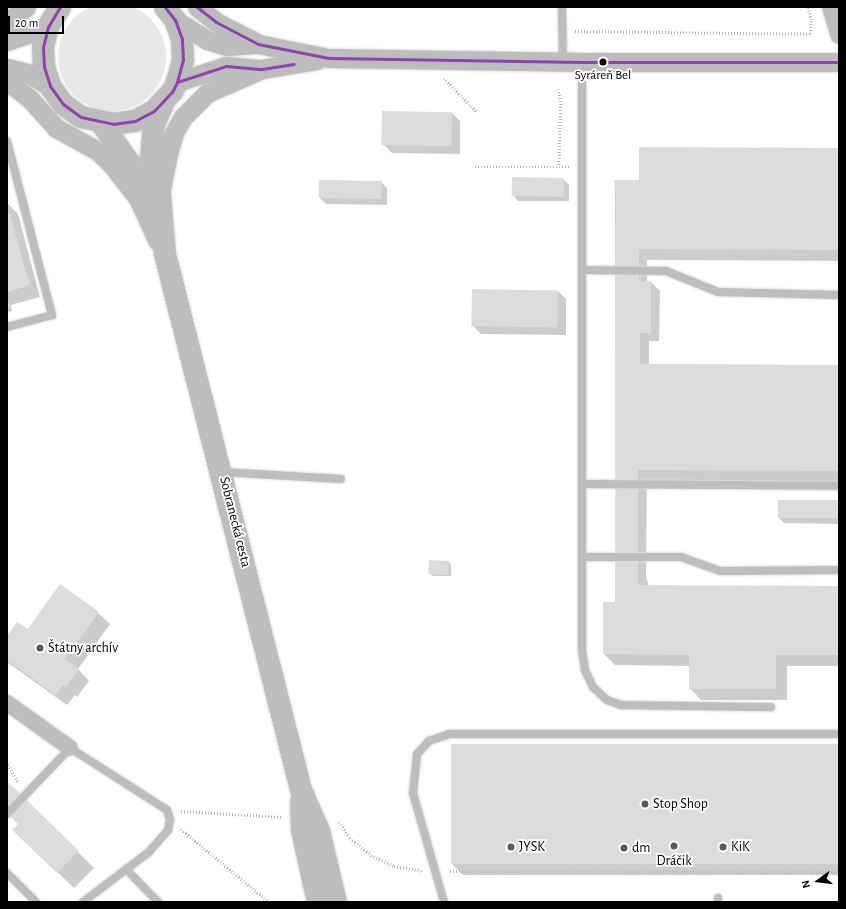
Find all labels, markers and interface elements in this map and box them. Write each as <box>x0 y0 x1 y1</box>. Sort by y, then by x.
scale bar <box>10 8 66 34</box>
text: 20 m <box>15 17 38 29</box>
marker: Syráreň Bel <box>598 57 608 67</box>
place label: Syráreň Bel <box>575 68 631 84</box>
street label: Sobranecká cesta <box>216 475 254 569</box>
place label: Štátny archív <box>48 640 118 656</box>
marker: Štátny archív <box>35 643 45 653</box>
place label: Stop Shop <box>653 796 708 812</box>
marker: Stop Shop <box>640 799 650 809</box>
place label: JYSK <box>519 839 545 855</box>
place label: KiK <box>731 839 750 855</box>
place label: dm <box>632 840 650 856</box>
marker: Dráčik <box>669 841 679 851</box>
marker: JYSK <box>506 842 516 852</box>
marker: KiK <box>718 842 728 852</box>
marker: dm <box>619 843 629 853</box>
place label: Dráčik <box>656 853 692 869</box>
north arrow <box>798 861 838 901</box>
text: N <box>800 879 812 889</box>

